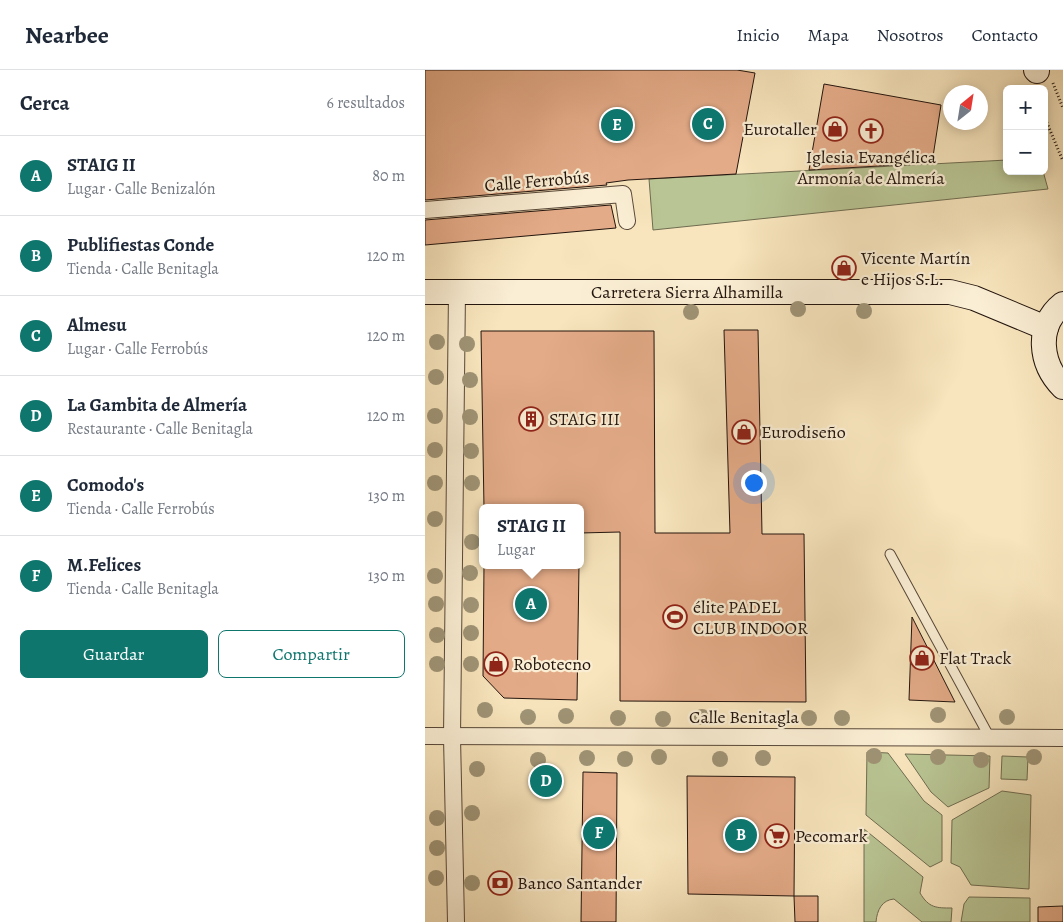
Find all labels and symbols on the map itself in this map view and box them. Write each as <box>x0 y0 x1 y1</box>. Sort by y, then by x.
north arrow <box>943 85 988 130</box>
pin: C <box>692 105 724 143</box>
pin: E <box>601 106 633 144</box>
shop icon: Eurotaller <box>822 116 848 142</box>
place label: Eurotaller <box>743 117 817 141</box>
church icon: Iglesia Evangélica Armonía de Almería <box>858 118 884 144</box>
place label: Iglesia Evangélica Armonía de Almería <box>796 145 945 190</box>
street label: Calle Ferrobús <box>484 164 590 198</box>
place label: Vicente Martín e Hijos S.L. <box>860 246 971 291</box>
shop icon: Vicente Martín e Hijos S.L. <box>831 255 857 281</box>
street label: Carretera Sierra Alhamilla <box>591 280 784 304</box>
building icon: STAIG III <box>518 406 544 432</box>
place label: STAIG III <box>549 407 620 431</box>
shop icon: Eurodiseño <box>731 419 757 445</box>
place label: Eurodiseño <box>761 420 846 444</box>
your location <box>741 470 767 496</box>
pin: A <box>515 585 547 623</box>
place label: élite PADEL CLUB INDOOR <box>693 595 808 640</box>
sports icon: élite PADEL CLUB INDOOR <box>662 604 688 630</box>
shop icon: Flat Track <box>909 645 935 671</box>
place label: Flat Track <box>939 646 1012 670</box>
shop icon: Robotecno <box>483 651 509 677</box>
place label: Robotecno <box>513 652 591 676</box>
street label: Calle Benitagla <box>689 705 799 729</box>
pin: D <box>530 762 562 800</box>
pin: F <box>583 814 615 852</box>
pin: B <box>725 816 757 854</box>
supermarket icon: Pecomark <box>764 823 790 849</box>
place label: Pecomark <box>795 824 868 848</box>
bank icon: Banco Santander <box>487 870 513 896</box>
place label: Banco Santander <box>517 871 642 895</box>

